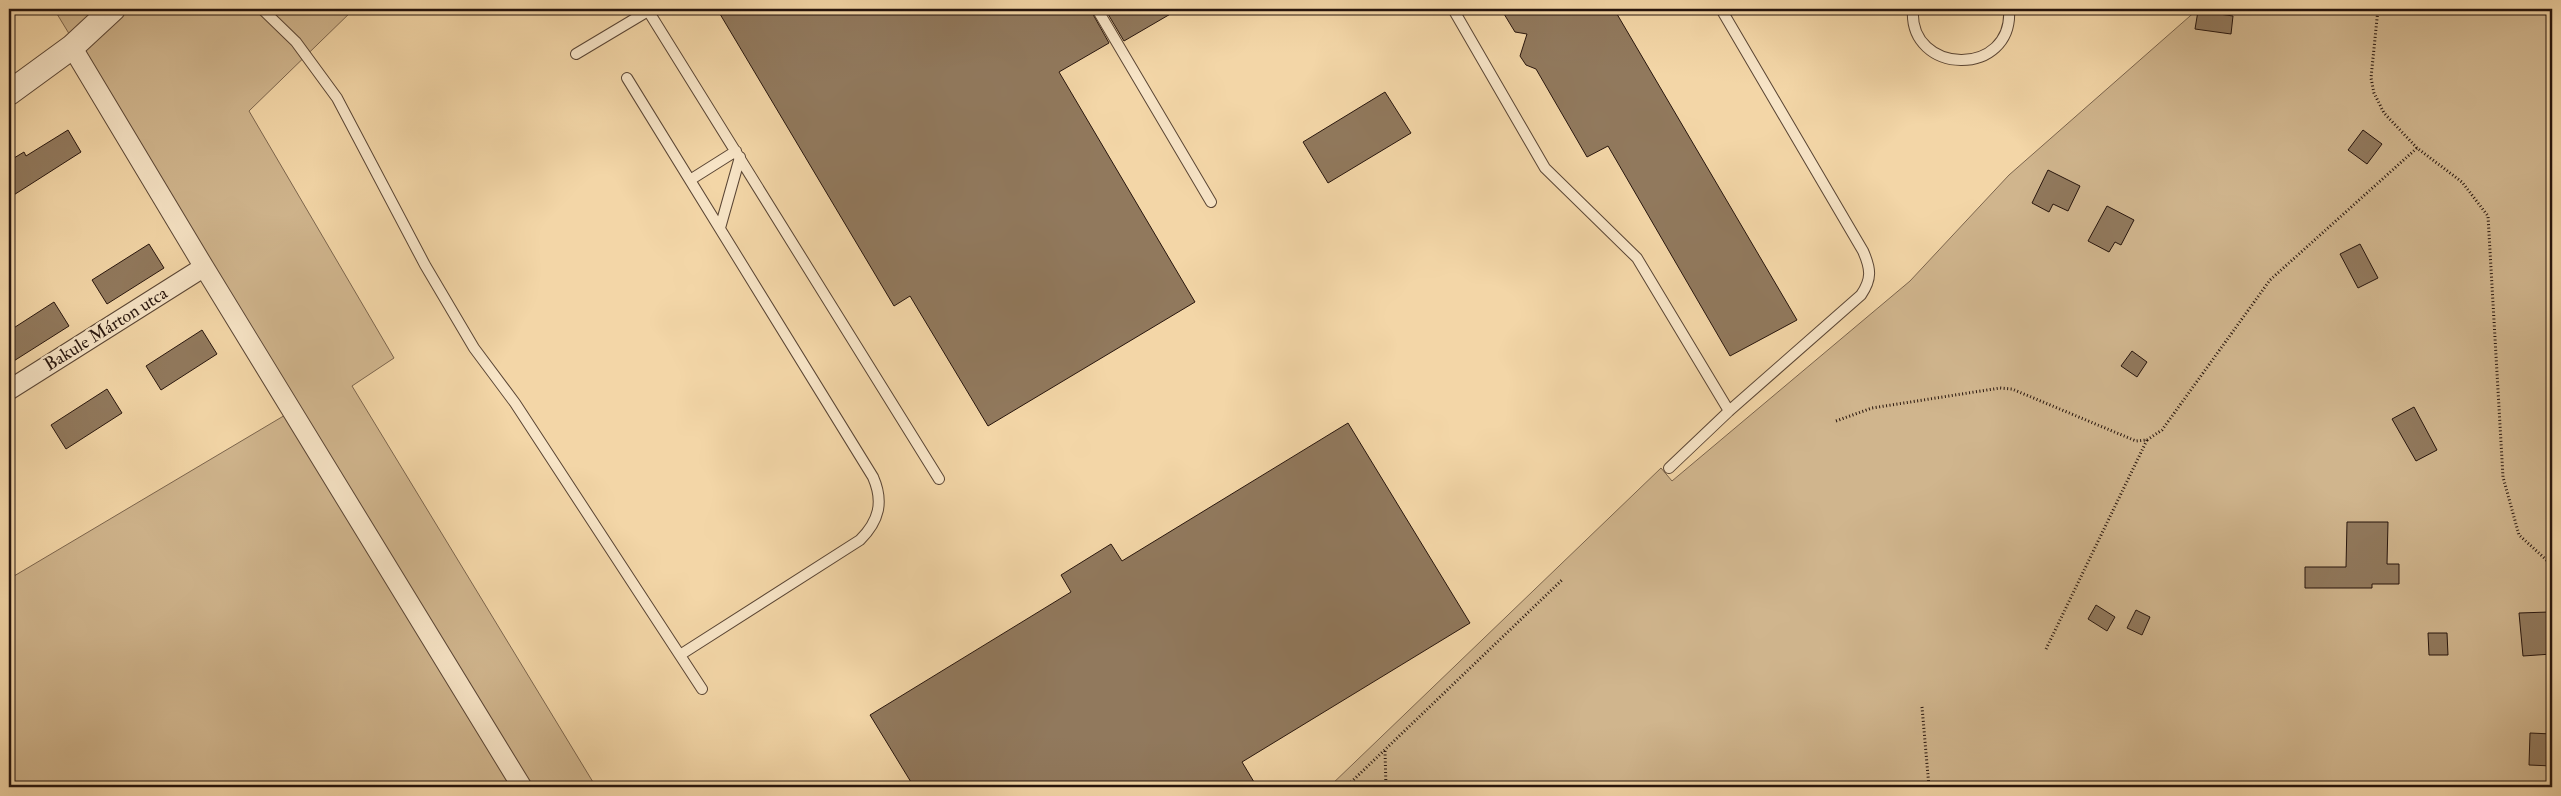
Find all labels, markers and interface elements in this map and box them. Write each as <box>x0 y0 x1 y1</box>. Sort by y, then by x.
street label: Bakule Márton utca <box>40 281 173 376</box>

